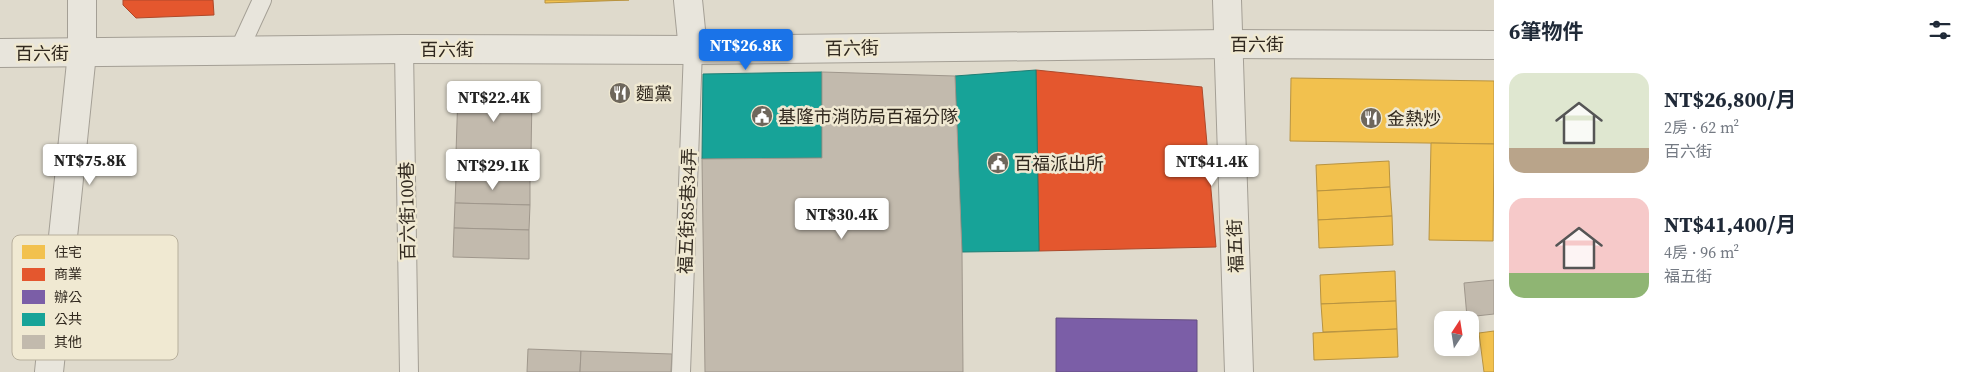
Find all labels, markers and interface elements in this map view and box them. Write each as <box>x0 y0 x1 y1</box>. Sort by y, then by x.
icon: filters <box>1926 16 1954 44</box>
text: 6筆物件 <box>1509 17 1583 46</box>
pin: NT$26.8K <box>694 28 798 71</box>
street label: 百六街 <box>1230 32 1284 57</box>
text: NT$26.8K <box>710 34 782 56</box>
street label: 百六街 <box>825 35 879 61</box>
street label: 百六街 <box>420 37 474 62</box>
street label: 百六街 <box>15 41 69 66</box>
pin: NT$22.4K <box>442 80 546 123</box>
restaurant icon: 麵黨 <box>608 81 632 105</box>
place label: 麵黨 <box>636 81 672 106</box>
text: NT$26,800/月 <box>1664 85 1796 114</box>
text: NT$22.4K <box>458 86 530 108</box>
icon: home <box>1549 93 1609 153</box>
public building icon: 基隆市消防局百福分隊 <box>750 104 774 128</box>
place label: 基隆市消防局百福分隊 <box>778 104 958 129</box>
restaurant icon: 金熱炒 <box>1359 106 1383 130</box>
place label: 金熱炒 <box>1387 106 1441 131</box>
text: 2房 · 62 m² <box>1664 116 1739 138</box>
text: 百六街 <box>1664 140 1712 162</box>
pin: NT$75.8K <box>38 144 142 186</box>
pin: NT$41.4K <box>1160 144 1264 187</box>
pin: NT$29.1K <box>441 148 545 191</box>
street label: 福五街85巷34弄 <box>672 148 702 274</box>
text: NT$75.8K <box>54 149 126 171</box>
text: NT$41.4K <box>1176 150 1248 172</box>
public building icon: 百福派出所 <box>986 151 1010 175</box>
place label: 百福派出所 <box>1014 151 1104 176</box>
text: NT$29.1K <box>457 154 529 176</box>
street label: 百六街100巷 <box>394 161 420 261</box>
pin: NT$30.4K <box>790 198 894 240</box>
text: NT$30.4K <box>806 203 878 225</box>
text: NT$41,400/月 <box>1664 210 1796 239</box>
icon: home <box>1549 218 1609 278</box>
street label: 福五街 <box>1222 219 1248 273</box>
legend <box>12 235 178 360</box>
text: 4房 · 96 m² <box>1664 241 1739 263</box>
text: 住宅 <box>54 242 82 262</box>
text: 商業 <box>54 264 82 284</box>
text: 福五街 <box>1664 265 1712 287</box>
text: 辦公 <box>54 287 82 307</box>
text: 公共 <box>54 309 82 329</box>
north arrow <box>1434 311 1479 356</box>
map controls <box>1434 311 1479 356</box>
text: 其他 <box>54 332 82 352</box>

